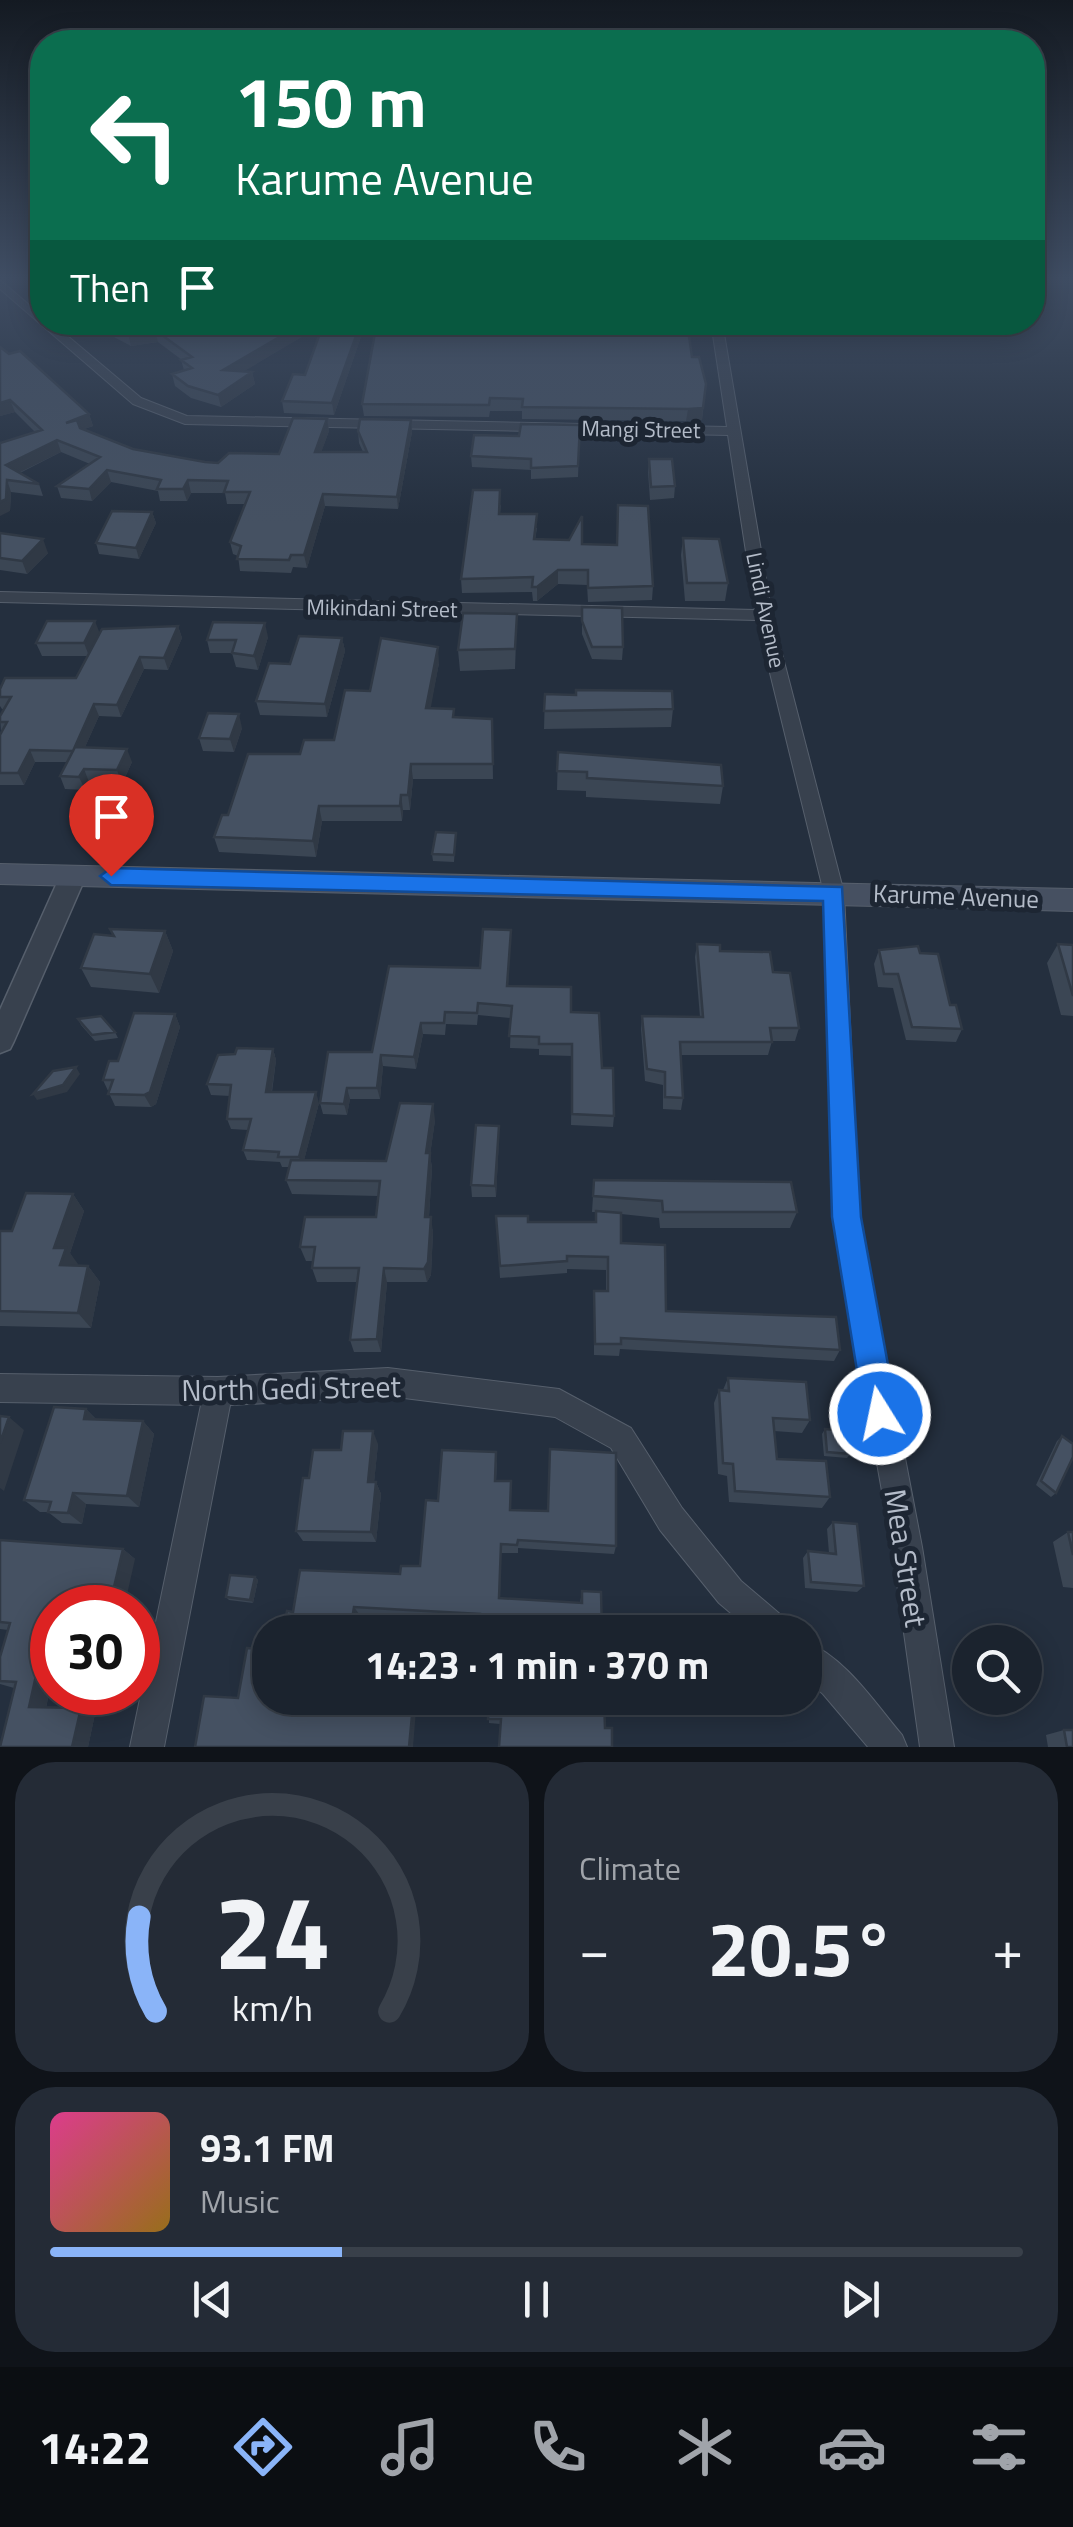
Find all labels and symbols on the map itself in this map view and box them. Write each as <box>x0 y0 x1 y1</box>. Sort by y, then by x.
street label: Mangi Street <box>581 411 701 447</box>
street label: Lindi Avenue <box>737 549 795 671</box>
street label: Mikindani Street <box>306 590 458 626</box>
pin <box>69 774 154 877</box>
street label: Karume Avenue <box>872 874 1040 918</box>
position arrow <box>828 1362 932 1466</box>
street label: North Gedi Street <box>181 1363 402 1413</box>
street label: Mea Street <box>872 1486 940 1631</box>
speed limit sign: 30 <box>30 1585 160 1715</box>

